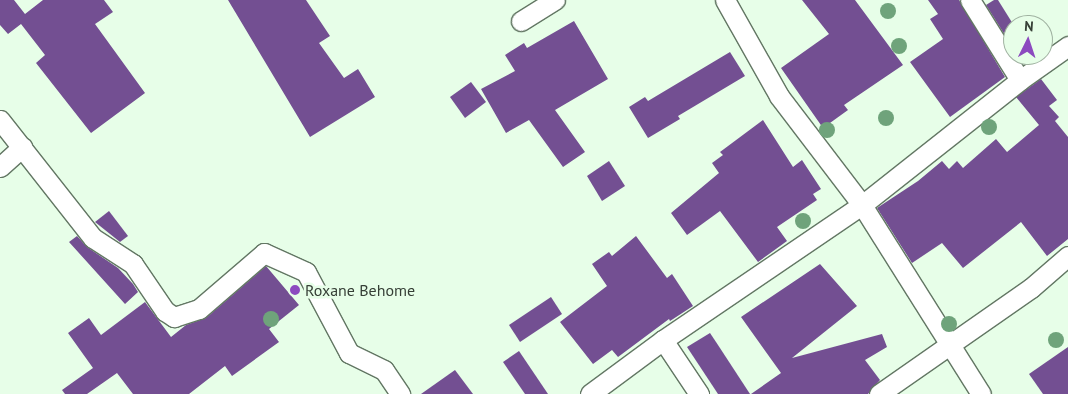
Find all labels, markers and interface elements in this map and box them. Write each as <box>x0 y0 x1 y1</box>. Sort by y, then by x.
north arrow <box>1003 15 1053 65</box>
text: N <box>1024 17 1034 35</box>
place label: Roxane Behome <box>305 280 415 300</box>
marker: Roxane Behome <box>289 284 301 296</box>

